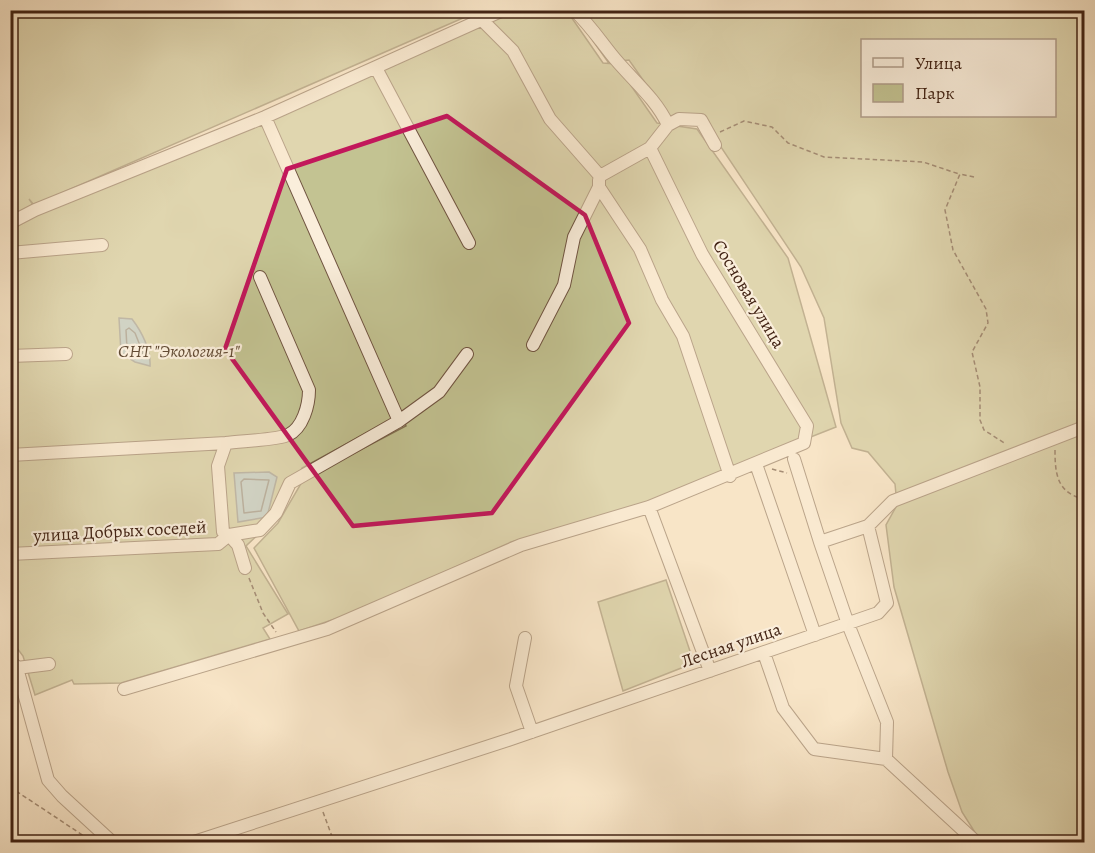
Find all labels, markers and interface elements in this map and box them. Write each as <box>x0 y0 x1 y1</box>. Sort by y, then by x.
legend <box>861 39 1056 117</box>
text: Улица <box>915 51 963 75</box>
text: Парк <box>915 81 955 105</box>
street label: Сосновая улица <box>707 235 791 353</box>
park label: СНТ "Экология-1" <box>118 339 241 363</box>
street label: улица Добрых соседей <box>32 514 207 548</box>
street label: Лесная улица <box>678 616 785 673</box>

